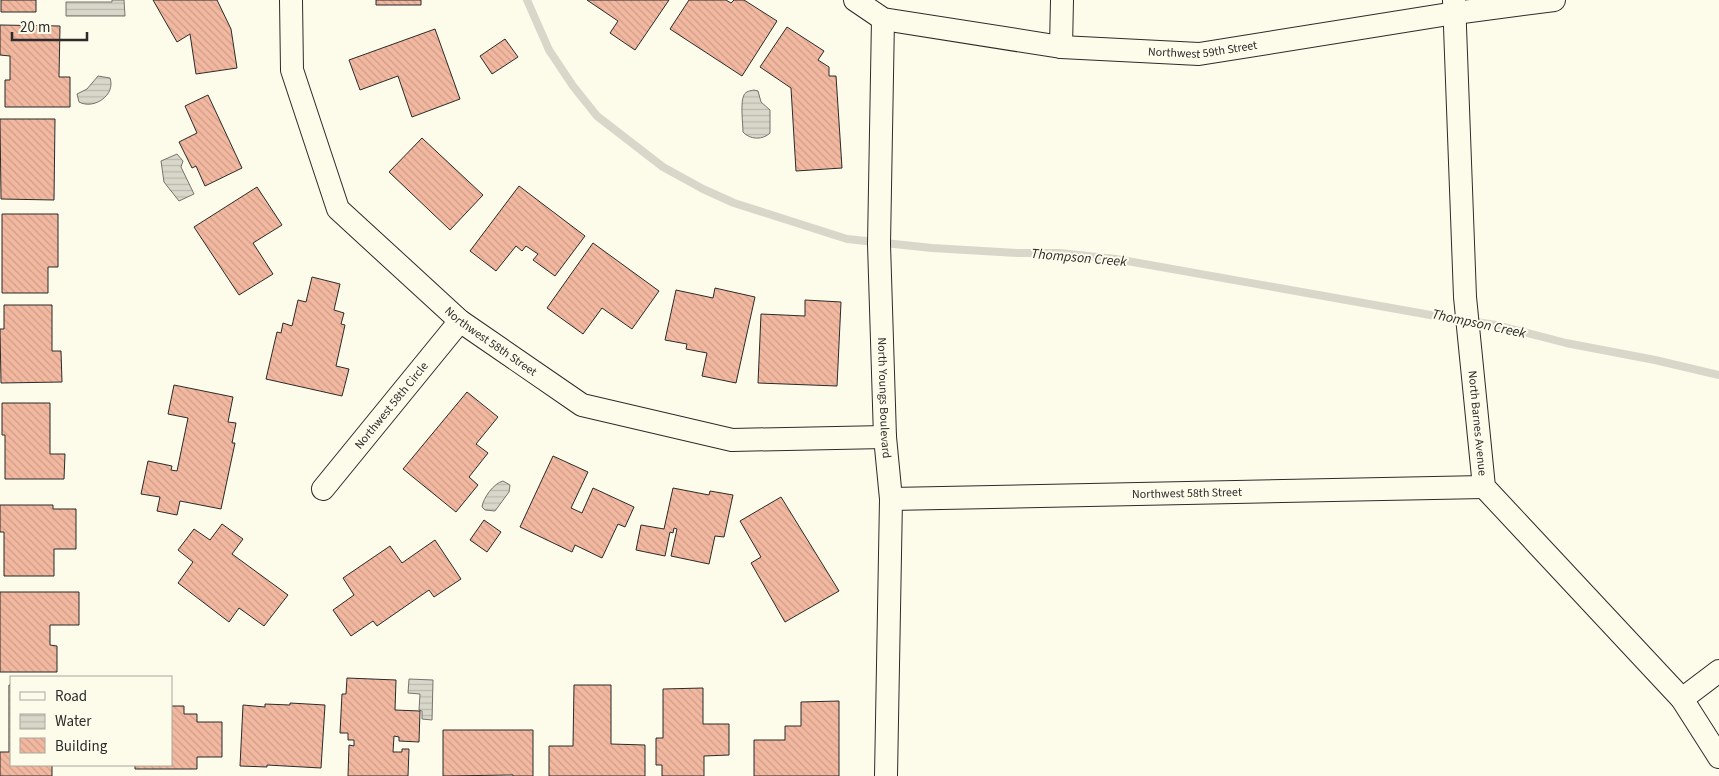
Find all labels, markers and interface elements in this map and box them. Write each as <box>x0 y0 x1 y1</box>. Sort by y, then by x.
scale bar <box>12 10 88 42</box>
text: 20 m <box>20 17 50 38</box>
street label: Northwest 59th Street <box>1147 37 1258 63</box>
water label: Thompson Creek <box>1030 244 1128 272</box>
street label: Northwest 58th Street <box>441 303 540 381</box>
water label: Thompson Creek <box>1430 304 1528 344</box>
street label: North Youngs Boulevard <box>873 337 895 459</box>
street label: Northwest 58th Circle <box>351 358 432 453</box>
street label: North Barnes Avenue <box>1463 370 1491 477</box>
street label: Northwest 58th Street <box>1132 484 1242 503</box>
legend <box>10 676 172 766</box>
text: Road <box>55 686 87 707</box>
text: Water <box>55 711 92 732</box>
text: Building <box>55 736 108 757</box>

